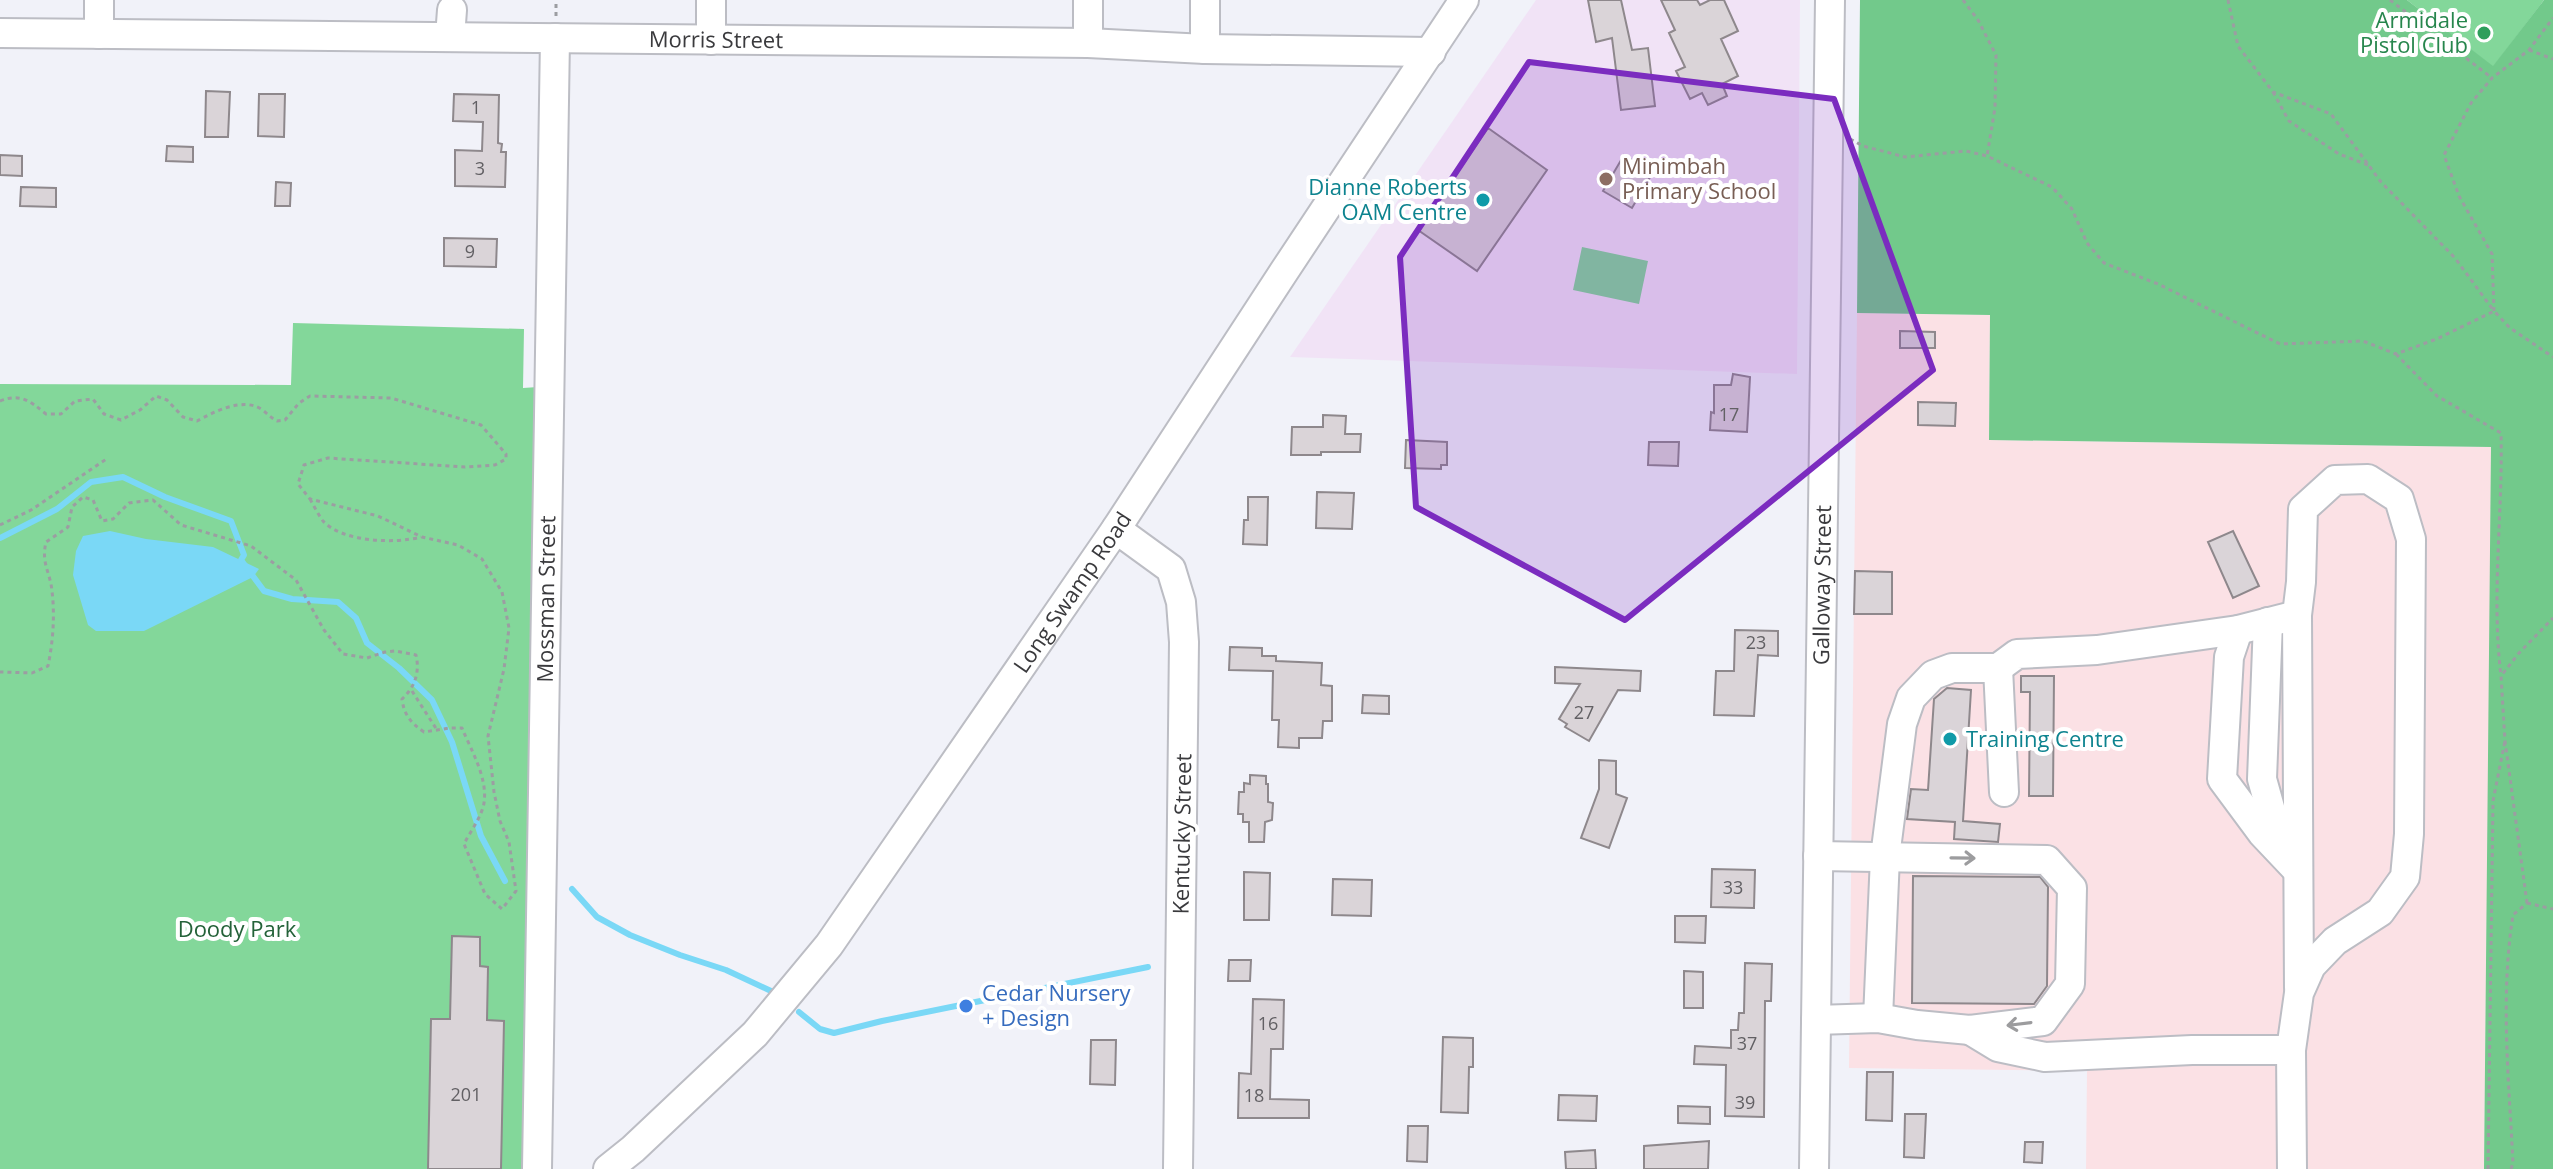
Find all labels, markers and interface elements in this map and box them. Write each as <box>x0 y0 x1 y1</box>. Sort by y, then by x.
place label: Armidale Pistol Club <box>2360 4 2468 59</box>
street label: Morris Street <box>649 23 783 54</box>
marker: Armidale Pistol Club <box>2475 24 2493 42</box>
house number: 1 <box>471 95 481 119</box>
place label: Minimbah Primary School <box>1622 150 1776 205</box>
house number: 3 <box>475 156 485 180</box>
marker: Minimbah Primary School <box>1597 170 1615 188</box>
place label: Dianne Roberts OAM Centre <box>1308 171 1467 226</box>
marker: Dianne Roberts OAM Centre <box>1474 191 1492 209</box>
house number: 9 <box>465 239 475 263</box>
house number: 17 <box>1719 402 1739 426</box>
street label: Long Swamp Road <box>1005 505 1137 678</box>
street label: Galloway Street <box>1805 505 1837 665</box>
street label: Mossman Street <box>529 515 561 683</box>
house number: 23 <box>1746 630 1766 654</box>
house number: 27 <box>1574 700 1594 724</box>
place label: Training Centre <box>1966 723 2124 753</box>
marker: Training Centre <box>1941 730 1959 748</box>
street label: Kentucky Street <box>1165 753 1197 915</box>
one-way arrow <box>1949 851 1976 866</box>
house number: 33 <box>1723 875 1743 899</box>
park label: Doody Park <box>178 913 297 943</box>
place label: Cedar Nursery + Design <box>982 977 1131 1032</box>
marker: Cedar Nursery + Design <box>957 997 975 1015</box>
house number: 16 <box>1258 1011 1278 1035</box>
one-way arrow <box>2006 1017 2033 1032</box>
house number: 37 <box>1737 1031 1757 1055</box>
house number: 201 <box>451 1082 481 1106</box>
house number: 18 <box>1244 1083 1264 1107</box>
house number: 39 <box>1735 1090 1755 1114</box>

